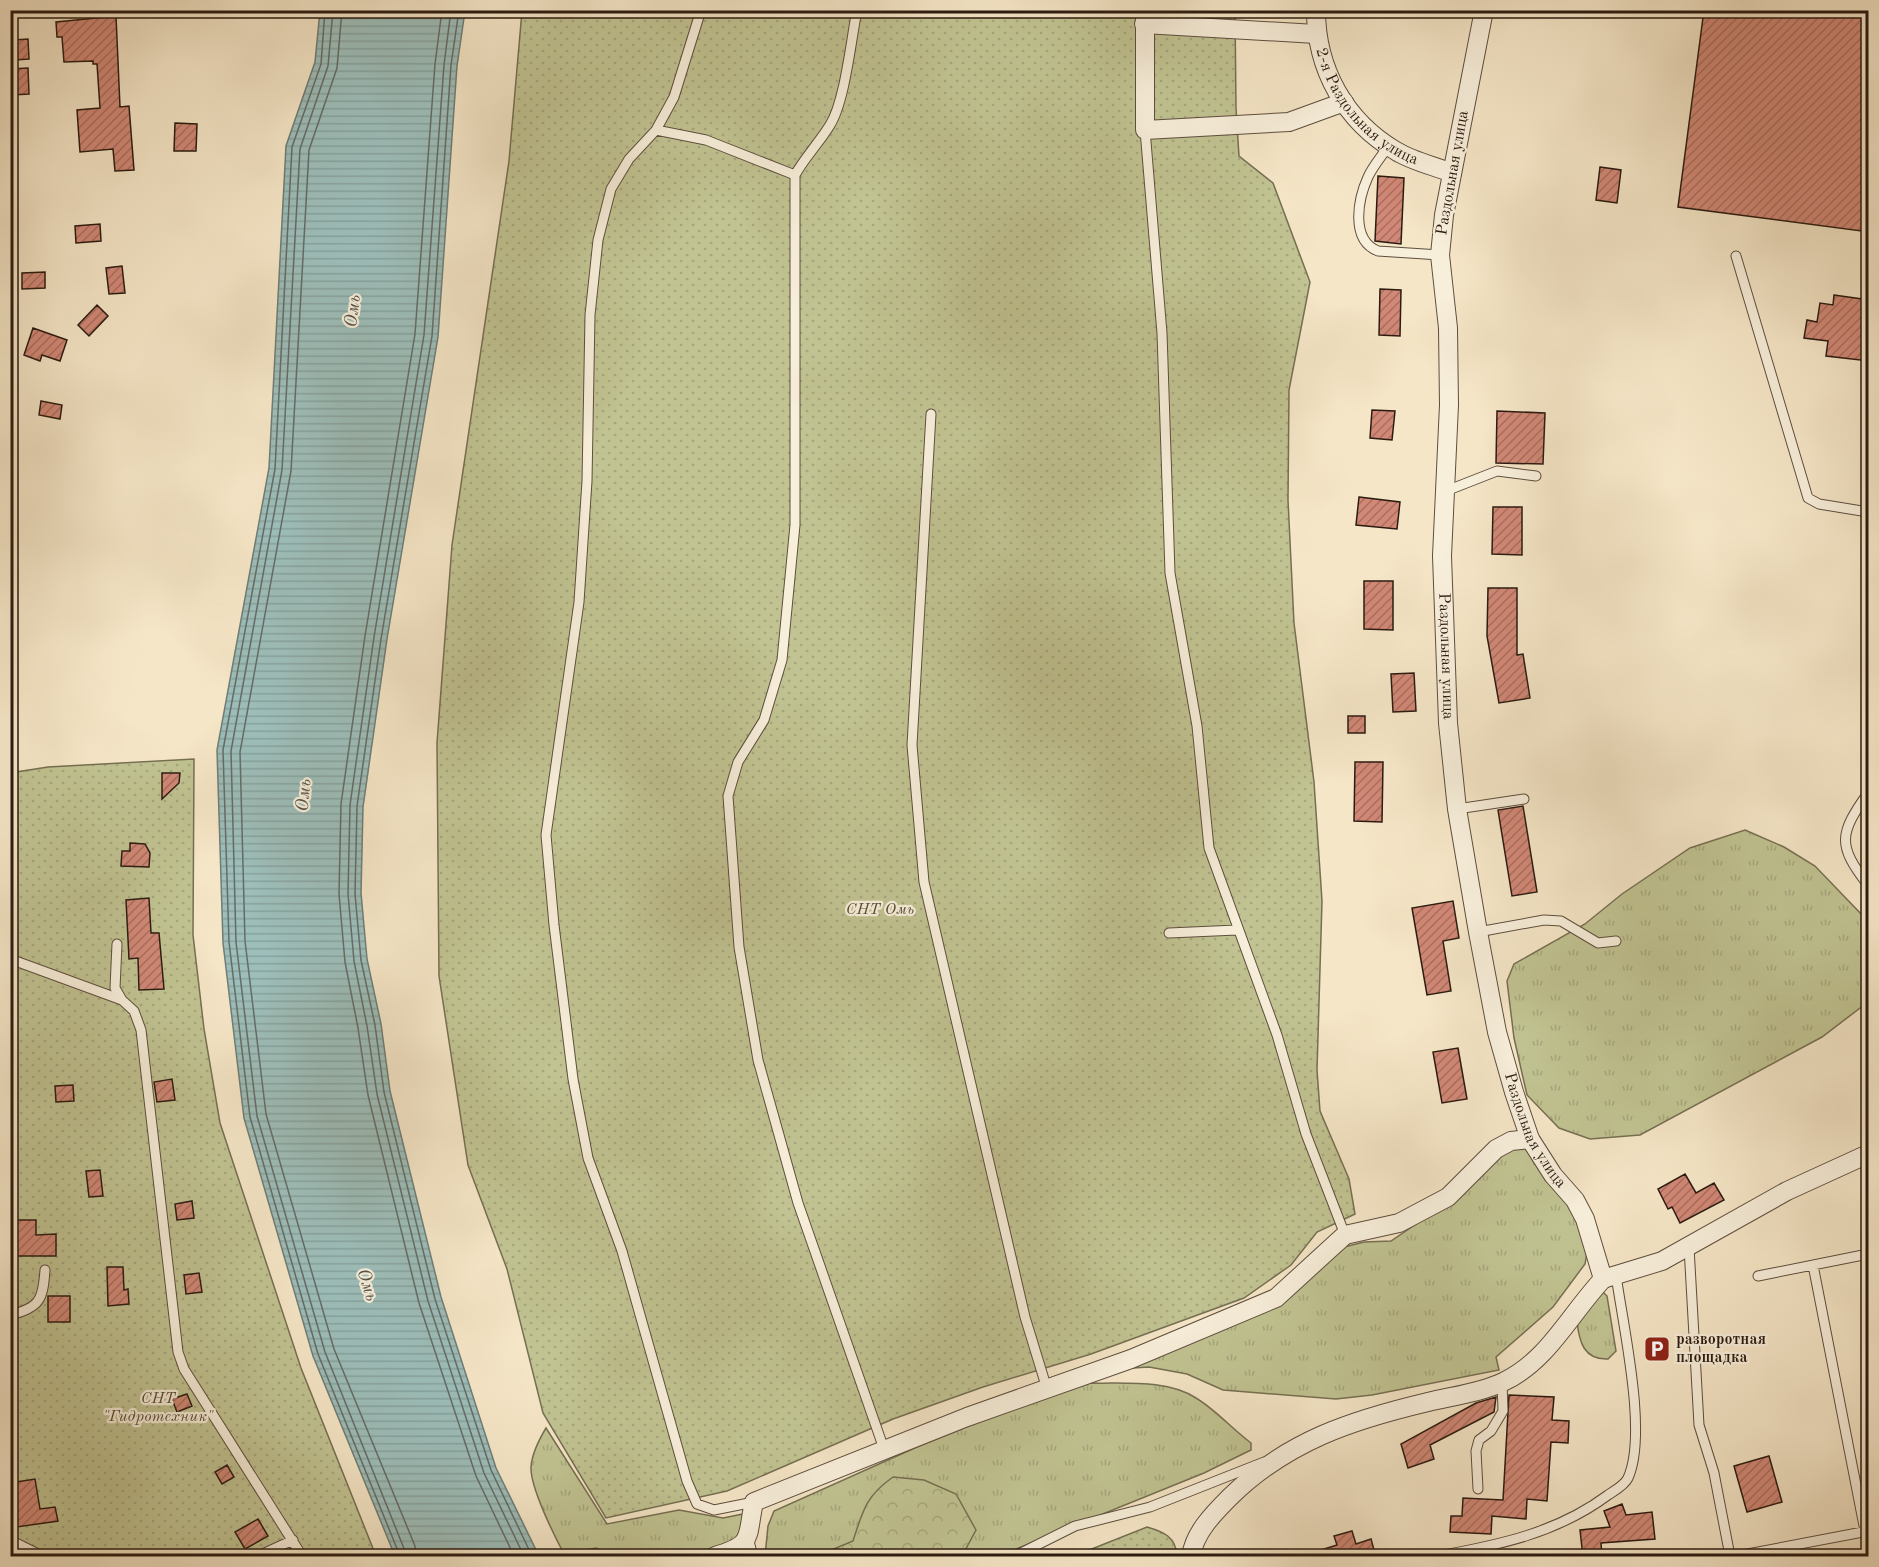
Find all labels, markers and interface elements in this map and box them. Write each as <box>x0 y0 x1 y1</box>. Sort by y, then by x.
street label: 2-я Раздольная улица <box>1312 46 1420 169</box>
street label: Раздольная улица <box>1434 109 1472 237</box>
water label: Омь <box>342 294 364 328</box>
street label: Раздольная улица <box>1435 593 1456 720</box>
water label: Омь <box>294 778 314 812</box>
park label: СНТ Омь <box>846 902 914 918</box>
street label: Раздольная улица <box>1501 1071 1569 1191</box>
water label: Омь <box>353 1267 381 1303</box>
place label: разворотная площадка <box>1676 1332 1766 1366</box>
parking icon: разворотная площадка <box>1642 1334 1672 1364</box>
park label: СНТ "Гидротехник" <box>103 1391 214 1425</box>

